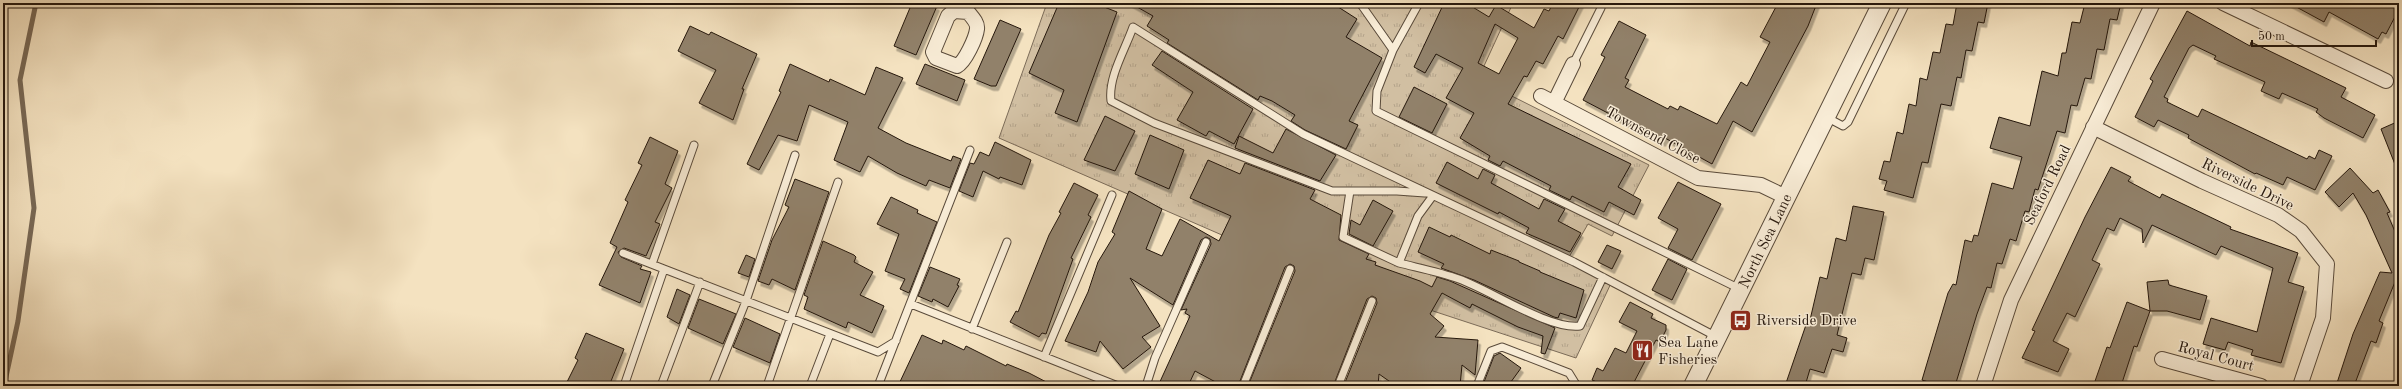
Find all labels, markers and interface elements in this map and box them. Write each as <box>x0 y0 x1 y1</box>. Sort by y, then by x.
scale bar <box>2252 22 2376 48</box>
text: 50 m <box>2258 30 2285 43</box>
street label: Townsend Close <box>1602 105 1702 168</box>
street label: Seaford Road <box>2022 143 2074 228</box>
street label: Riverside Drive <box>2199 157 2296 214</box>
street label: North Sea Lane <box>1737 192 1796 291</box>
bus stop icon: Riverside Drive <box>1728 307 1754 333</box>
place label: Riverside Drive <box>1756 314 1857 329</box>
place label: Sea Lane Fisheries <box>1658 336 1718 368</box>
restaurant icon: Sea Lane Fisheries <box>1630 338 1656 364</box>
street label: Royal Court <box>2176 340 2255 375</box>

